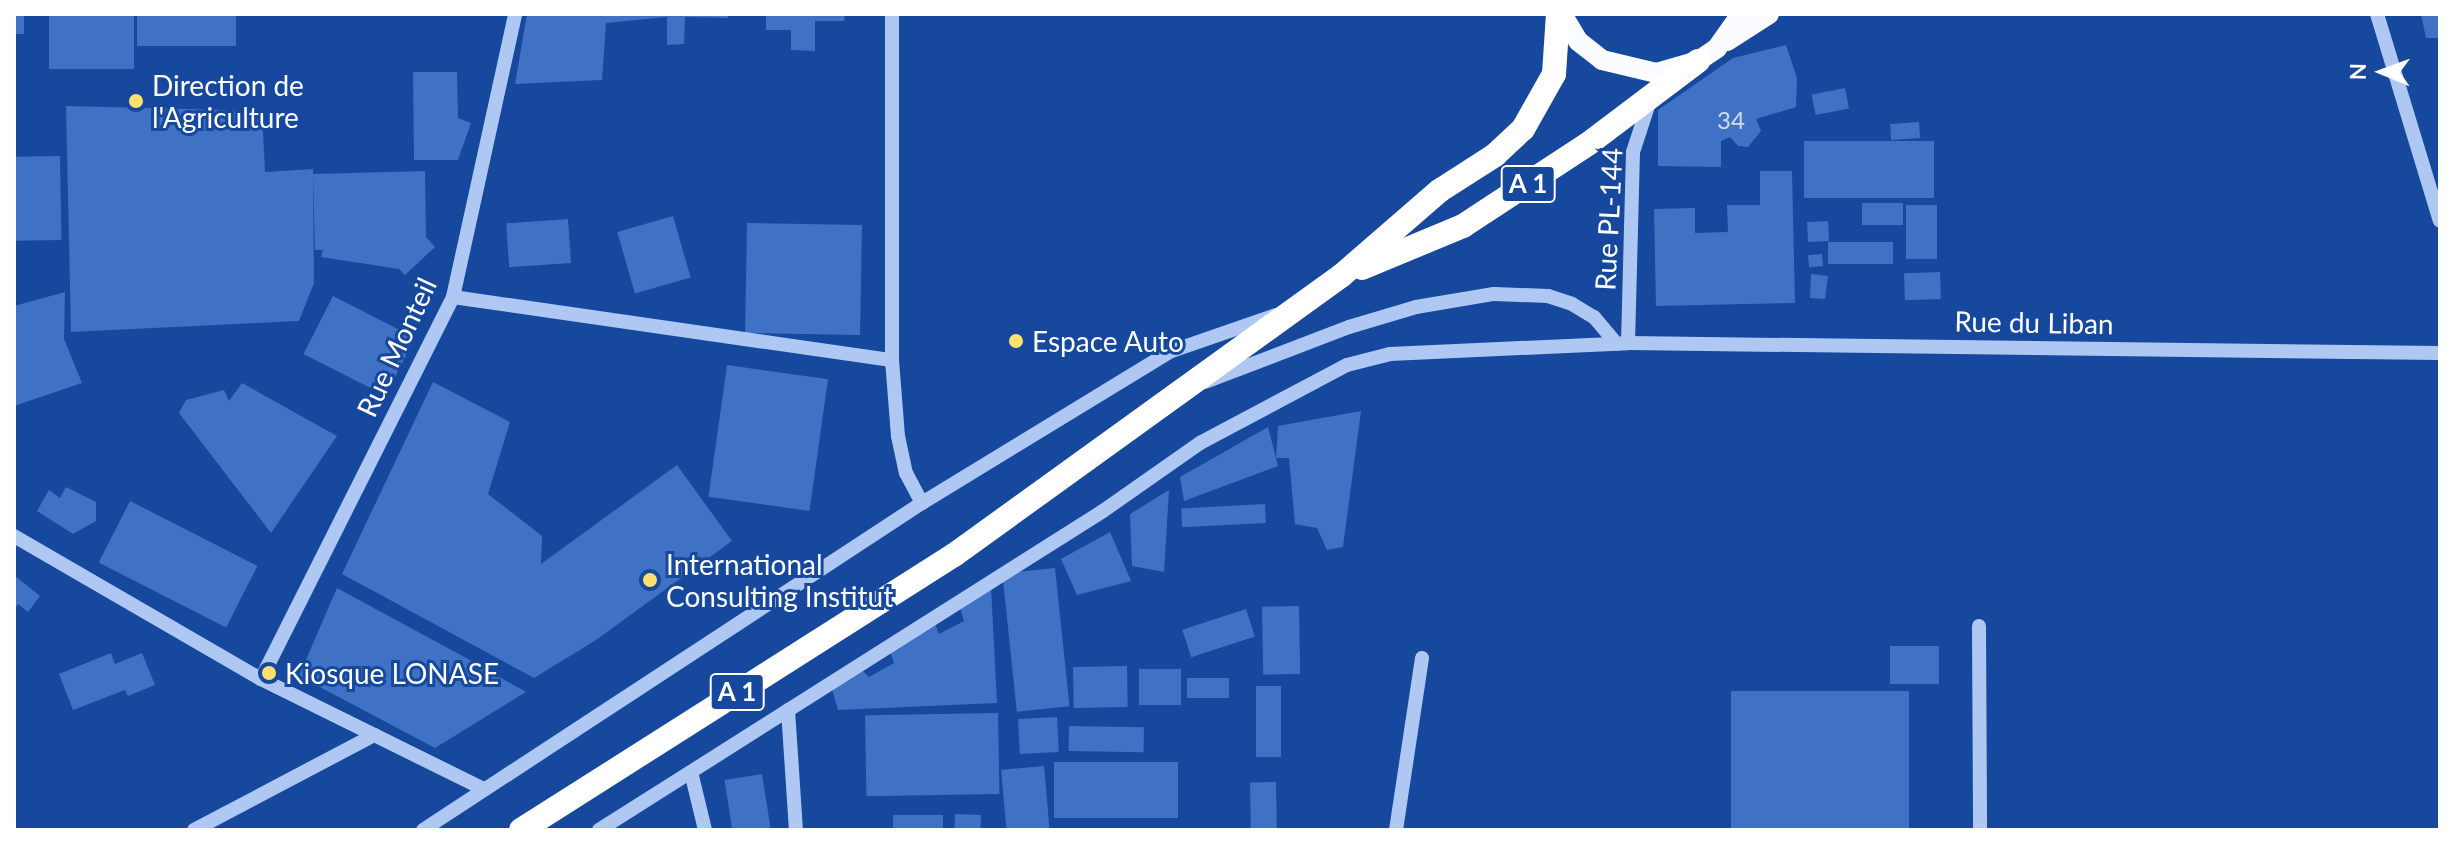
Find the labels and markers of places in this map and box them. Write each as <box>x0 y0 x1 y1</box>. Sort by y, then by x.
place label: Direction de l'Agriculture <box>152 68 304 134</box>
marker: Direction de l'Agriculture <box>127 92 145 110</box>
place label: Espace Auto <box>1032 324 1185 358</box>
marker: Espace Auto <box>1007 332 1025 350</box>
place label: International Consulting Institut <box>666 547 893 613</box>
marker: International Consulting Institut <box>641 571 659 589</box>
place label: Kiosque LONASE <box>285 656 499 690</box>
marker: Kiosque LONASE <box>260 664 278 682</box>

